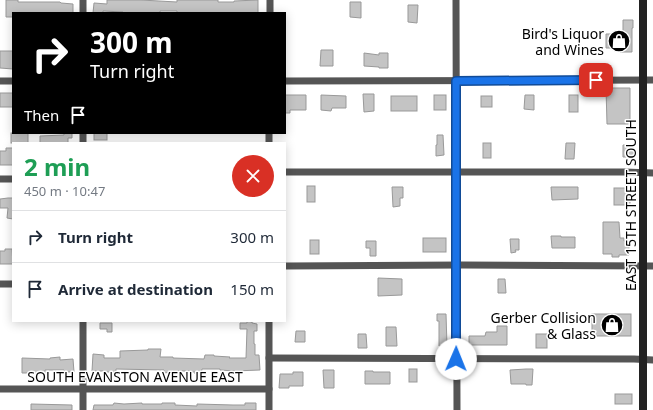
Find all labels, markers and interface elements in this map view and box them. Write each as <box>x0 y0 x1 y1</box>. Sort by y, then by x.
text: 300 m <box>90 23 173 61</box>
place label: Bird's Liquor and Wines <box>522 24 604 59</box>
icon: right <box>24 28 76 80</box>
shop icon: Bird's Liquor and Wines <box>606 28 632 54</box>
text: Turn right <box>90 59 174 83</box>
pin <box>579 63 613 97</box>
icon: arrive <box>585 69 607 91</box>
icon: arrive <box>67 104 89 126</box>
text: Then <box>24 105 59 125</box>
street label: EAST 15TH STREET SOUTH <box>621 119 640 291</box>
text: 2 min <box>24 150 90 183</box>
button: close <box>232 155 274 197</box>
text: 450 m · 10:47 <box>24 182 105 200</box>
icon: right <box>24 226 46 248</box>
text: Turn right <box>58 227 133 247</box>
text: 300 m <box>230 227 274 247</box>
icon: arrive <box>24 278 46 300</box>
text: Arrive at destination <box>58 279 213 299</box>
text: 150 m <box>230 279 274 299</box>
place label: Gerber Collision & Glass <box>491 308 596 343</box>
shop icon: Gerber Collision & Glass <box>599 312 625 338</box>
position arrow <box>435 338 477 380</box>
street label: SOUTH EVANSTON AVENUE EAST <box>27 367 243 386</box>

